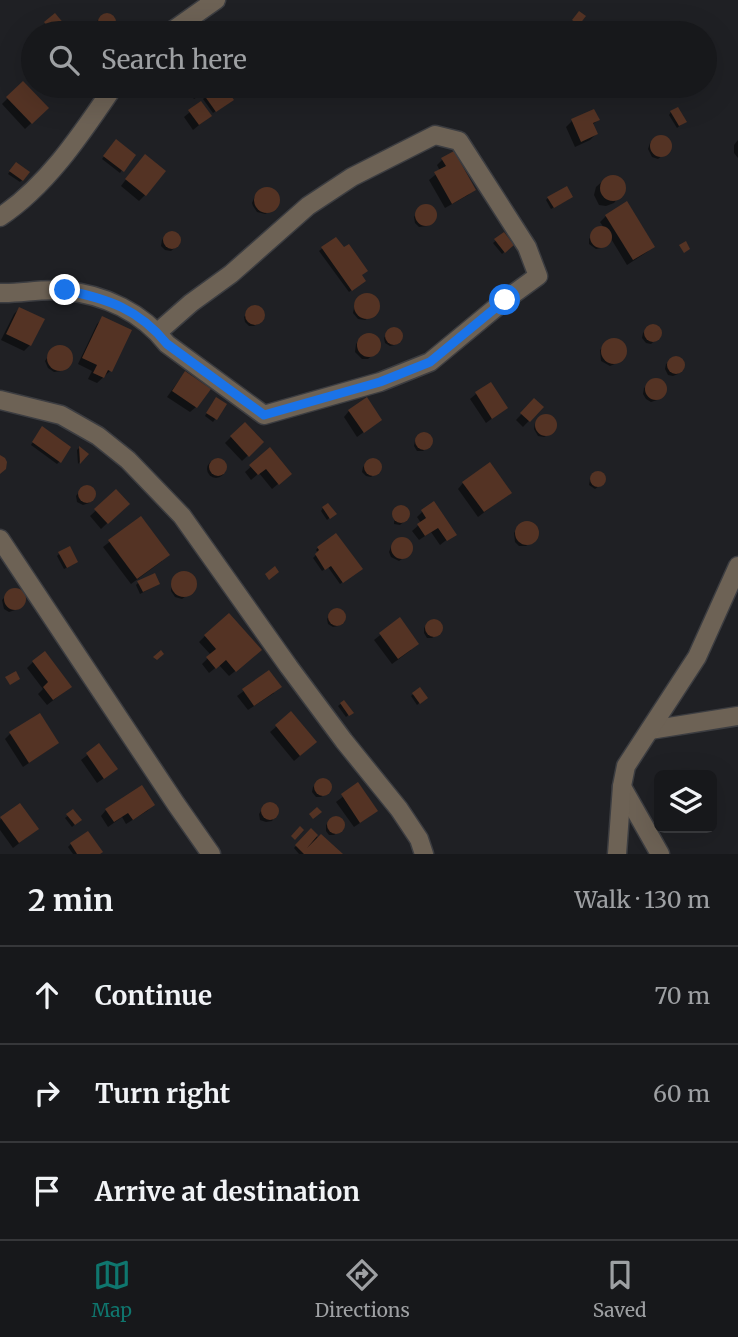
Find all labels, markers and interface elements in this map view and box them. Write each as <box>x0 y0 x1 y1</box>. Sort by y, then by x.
search box <box>21 21 717 98</box>
icon: search <box>45 41 83 79</box>
text: Search here <box>101 43 247 76</box>
route end <box>49 274 80 305</box>
route start <box>489 284 520 315</box>
map controls <box>654 770 717 833</box>
button: layers <box>654 770 717 833</box>
text: 2 min <box>28 881 113 919</box>
text: Walk · 130 m <box>575 885 710 914</box>
icon: ahead <box>28 976 66 1014</box>
text: Continue <box>95 979 212 1012</box>
text: 70 m <box>654 981 710 1010</box>
icon: right <box>28 1074 66 1112</box>
text: Turn right <box>95 1077 230 1110</box>
text: 60 m <box>653 1079 710 1108</box>
icon: arrive <box>28 1172 66 1210</box>
text: Arrive at destination <box>95 1175 360 1208</box>
tab: Map <box>91 1256 132 1322</box>
tab: Directions <box>315 1256 410 1322</box>
tab: Saved <box>593 1256 647 1322</box>

